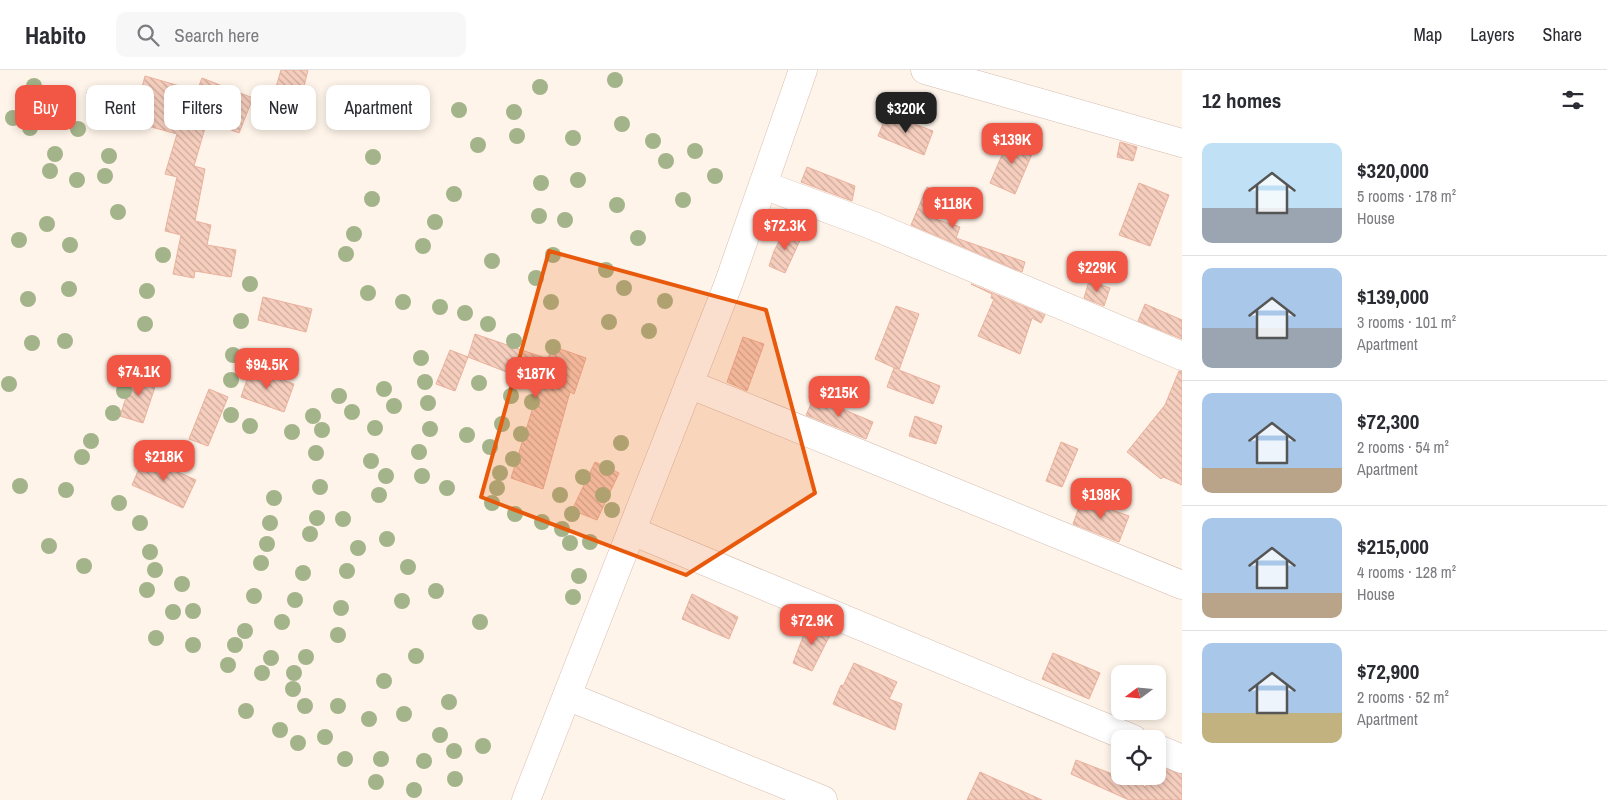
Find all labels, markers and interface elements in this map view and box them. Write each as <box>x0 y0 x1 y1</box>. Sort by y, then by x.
search box <box>116 12 466 57</box>
text: Habito <box>25 19 86 51</box>
icon: search <box>134 21 162 49</box>
text: Search here <box>174 22 259 48</box>
text: Map <box>1414 22 1442 47</box>
text: Layers <box>1470 22 1515 47</box>
text: Share <box>1543 22 1582 47</box>
chip: Buy <box>15 85 76 130</box>
chip: Rent <box>86 85 154 130</box>
chip: Filters <box>164 85 241 130</box>
chip: New <box>251 85 316 130</box>
chip: Apartment <box>326 85 430 130</box>
text: 12 homes <box>1202 86 1281 115</box>
icon: filters <box>1559 86 1587 114</box>
pin: $320K <box>871 92 941 134</box>
text: $320K <box>887 97 925 119</box>
pin: $139K <box>977 122 1047 165</box>
text: $139K <box>993 128 1031 150</box>
text: $320,000 <box>1357 156 1429 185</box>
icon: home <box>1242 163 1302 223</box>
text: 5 rooms · 178 m² <box>1357 185 1456 207</box>
pin: $118K <box>918 186 988 229</box>
text: $118K <box>934 192 972 214</box>
text: House <box>1357 207 1395 229</box>
pin: $72.3K <box>744 208 826 251</box>
text: $72.3K <box>764 214 806 236</box>
pin: $229K <box>1062 250 1132 293</box>
text: $229K <box>1078 256 1116 278</box>
text: $139,000 <box>1357 282 1429 311</box>
icon: home <box>1242 288 1302 348</box>
text: 3 rooms · 101 m² <box>1357 311 1456 333</box>
text: Apartment <box>1357 333 1418 355</box>
pin: $94.5K <box>226 348 308 390</box>
text: $94.5K <box>246 353 288 375</box>
pin: $74.1K <box>98 354 180 397</box>
pin: $187K <box>501 356 571 399</box>
text: $74.1K <box>118 360 160 382</box>
text: $187K <box>517 362 555 384</box>
pin: $215K <box>804 376 874 418</box>
text: $215K <box>820 381 858 403</box>
text: $72,300 <box>1357 407 1419 436</box>
icon: home <box>1242 413 1302 473</box>
text: 2 rooms · 54 m² <box>1357 436 1449 458</box>
pin: $218K <box>129 440 199 482</box>
text: $218K <box>145 445 183 467</box>
text: Apartment <box>1357 458 1418 480</box>
pin: $198K <box>1066 478 1136 520</box>
text: $198K <box>1082 483 1120 505</box>
text: $215,000 <box>1357 532 1429 561</box>
icon: home <box>1242 538 1302 598</box>
text: 4 rooms · 128 m² <box>1357 561 1456 583</box>
text: House <box>1357 583 1395 605</box>
pin: $72.9K <box>771 604 853 646</box>
text: $72.9K <box>791 609 833 631</box>
text: $72,900 <box>1357 657 1419 686</box>
icon: home <box>1242 663 1302 723</box>
north arrow <box>1111 665 1166 720</box>
map controls <box>1111 665 1166 785</box>
text: 2 rooms · 52 m² <box>1357 686 1449 708</box>
text: Apartment <box>1357 708 1418 730</box>
button: locate <box>1111 730 1166 785</box>

